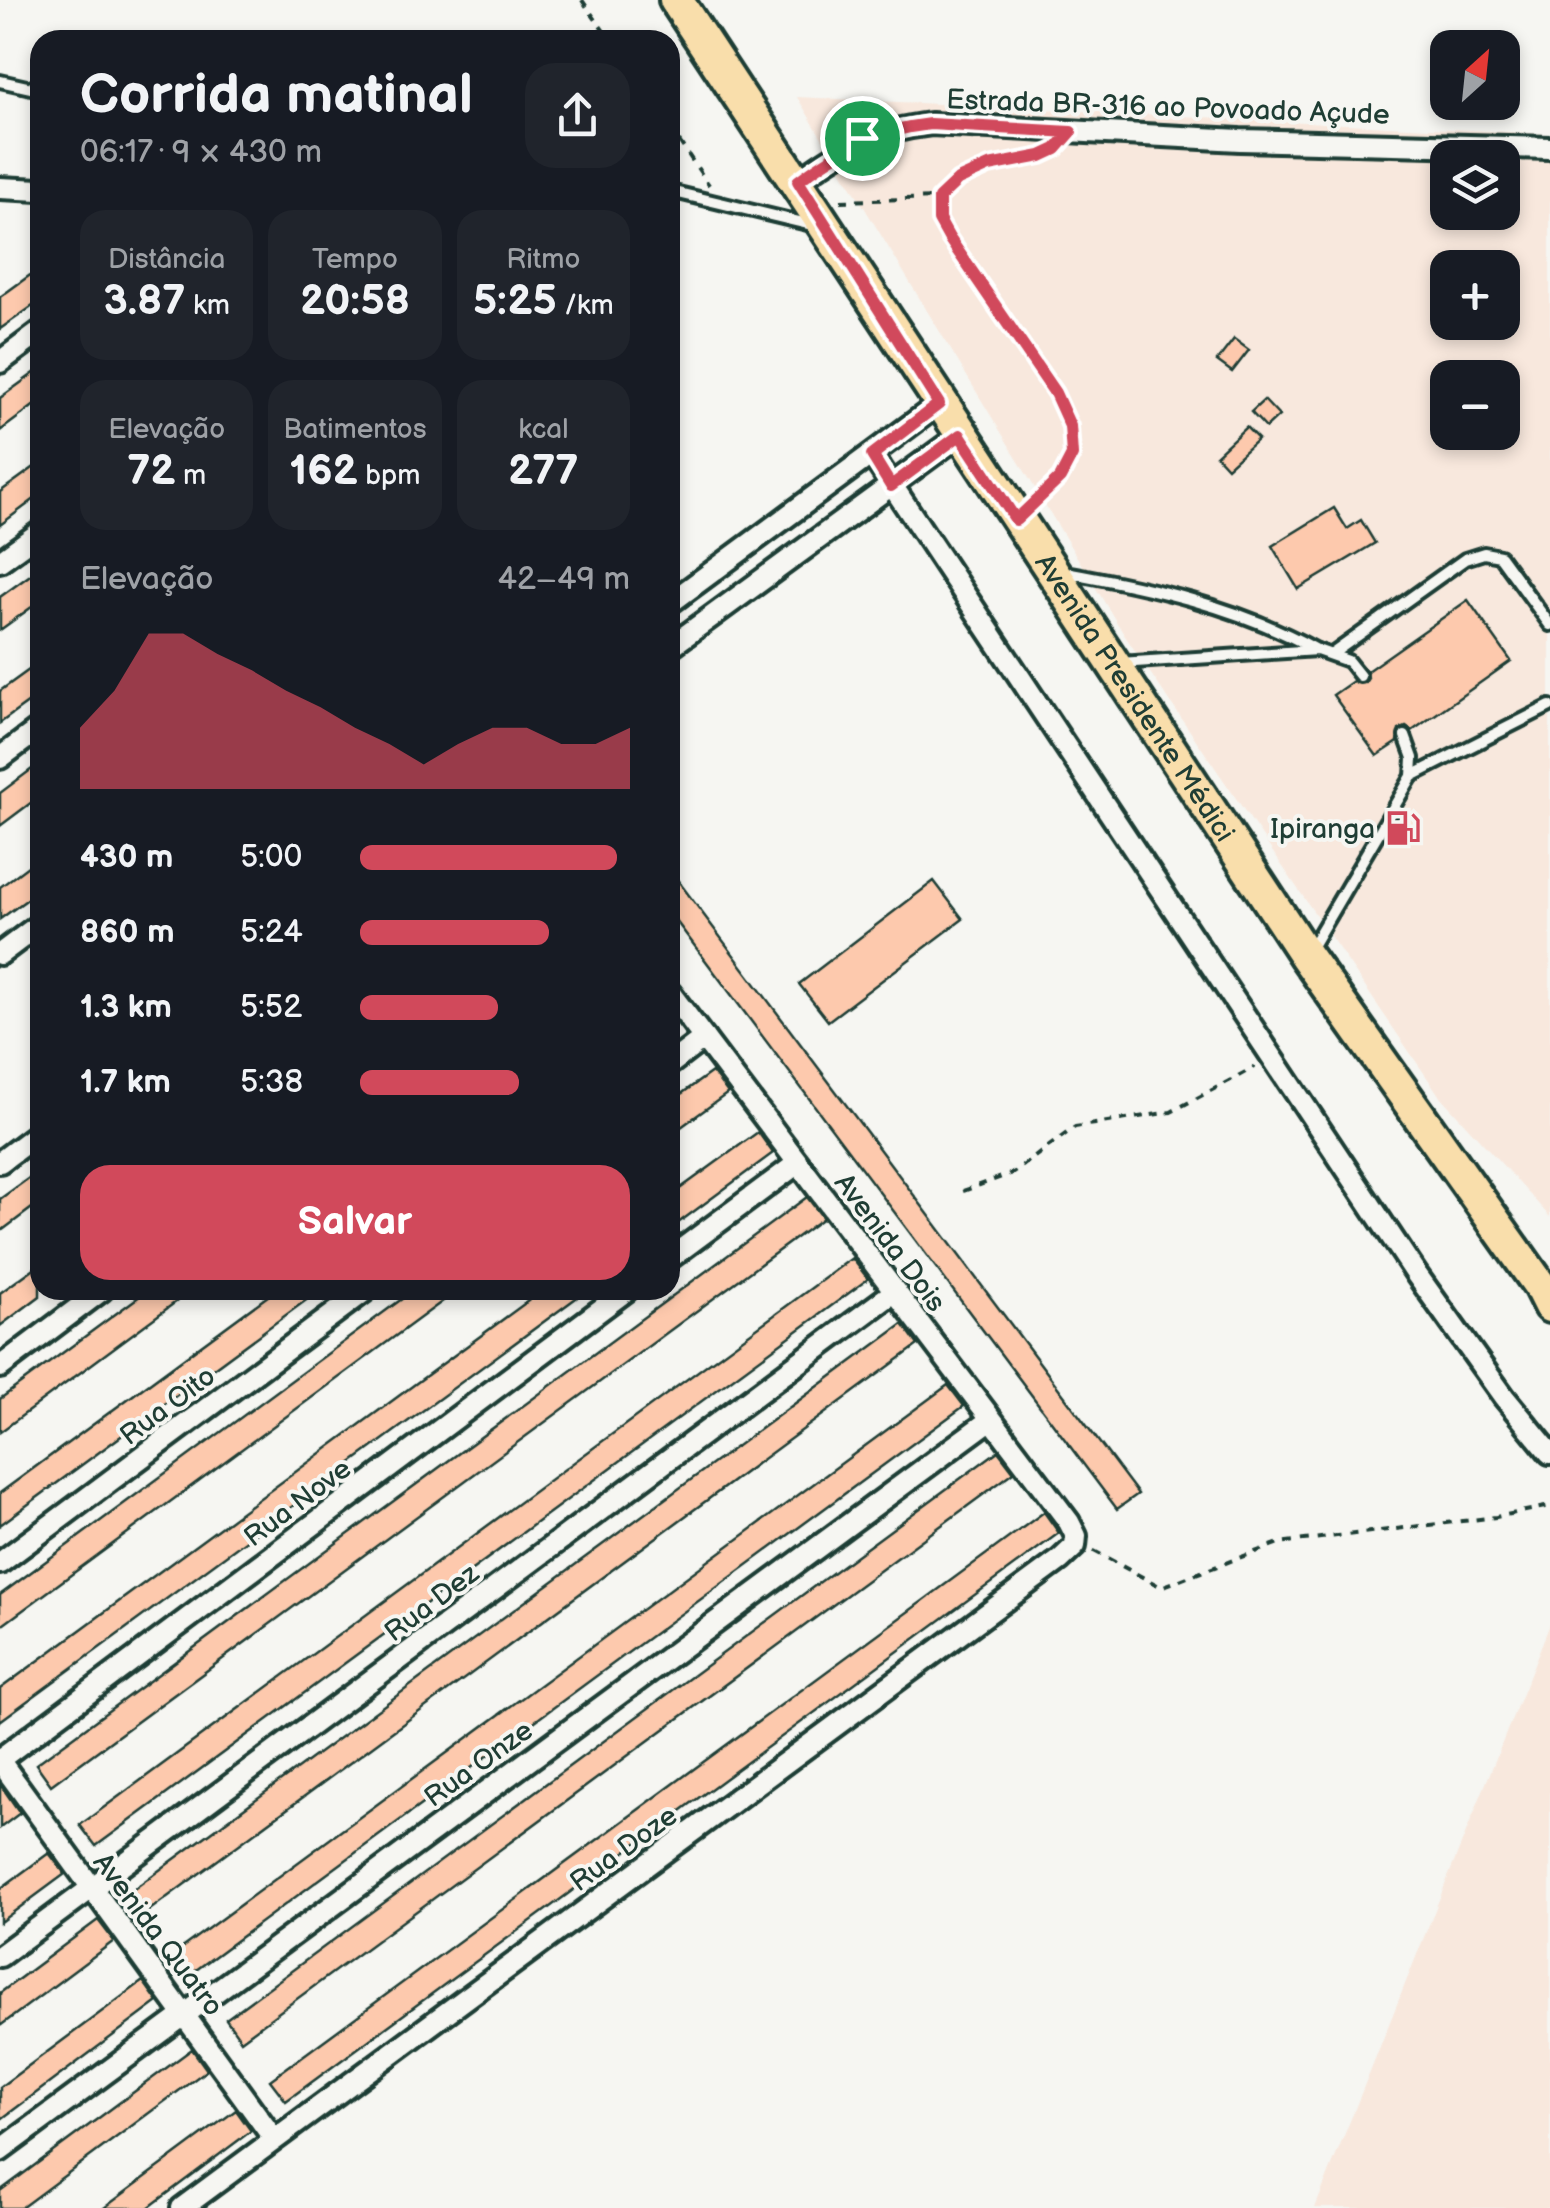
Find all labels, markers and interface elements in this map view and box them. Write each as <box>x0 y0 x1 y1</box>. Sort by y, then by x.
north arrow <box>1430 30 1520 120</box>
map controls <box>1430 30 1520 450</box>
text: Corrida matinal <box>80 62 473 129</box>
button: share <box>525 63 630 168</box>
street label: Estrada BR-316 ao Povoado Açude <box>946 83 1390 132</box>
pin <box>820 96 905 181</box>
icon: arrive <box>835 111 890 166</box>
text: 06:17 · 9 × 430 m <box>80 133 322 172</box>
button: layers <box>1430 140 1520 230</box>
text: Distância <box>108 243 225 276</box>
text: Tempo <box>312 243 398 276</box>
text: Ritmo <box>506 243 580 276</box>
button: + <box>1430 250 1520 340</box>
text: 3.87 <box>103 276 186 327</box>
text: 20:58 <box>300 276 410 327</box>
text: 5:25 <box>473 276 557 327</box>
text: km <box>186 289 230 322</box>
text: /km <box>557 289 614 322</box>
button: − <box>1430 360 1520 450</box>
text: Elevação <box>108 413 225 446</box>
text: Batimentos <box>283 413 427 446</box>
text: kcal <box>518 413 568 446</box>
text: 72 <box>127 446 175 497</box>
text: 162 <box>289 446 358 497</box>
text: 277 <box>508 446 579 497</box>
text: m <box>175 459 206 492</box>
text: bpm <box>358 459 421 492</box>
street label: Avenida Presidente Médici <box>1028 548 1241 848</box>
text: Elevação <box>80 560 213 599</box>
text: 42–49 m <box>497 560 630 599</box>
fuel station icon: Ipiranga <box>1384 809 1422 847</box>
place label: Ipiranga <box>1270 813 1375 846</box>
text: 430 m <box>80 838 173 877</box>
text: 5:00 <box>240 838 302 877</box>
text: 860 m <box>80 913 175 952</box>
text: 5:24 <box>240 913 303 952</box>
text: 1.3 km <box>80 988 172 1027</box>
text: 5:52 <box>240 988 302 1027</box>
text: 1.7 km <box>80 1063 171 1102</box>
text: 5:38 <box>240 1063 303 1102</box>
button: Salvar <box>80 1165 630 1280</box>
street label: Avenida Dois <box>827 1167 952 1319</box>
street label: Rua Oito <box>114 1360 222 1453</box>
street label: Rua Nove <box>238 1452 358 1554</box>
street label: Rua Dez <box>378 1557 486 1649</box>
street label: Rua Onze <box>418 1714 539 1814</box>
street label: Rua Doze <box>564 1799 684 1899</box>
street label: Avenida Quatro <box>86 1847 230 2023</box>

